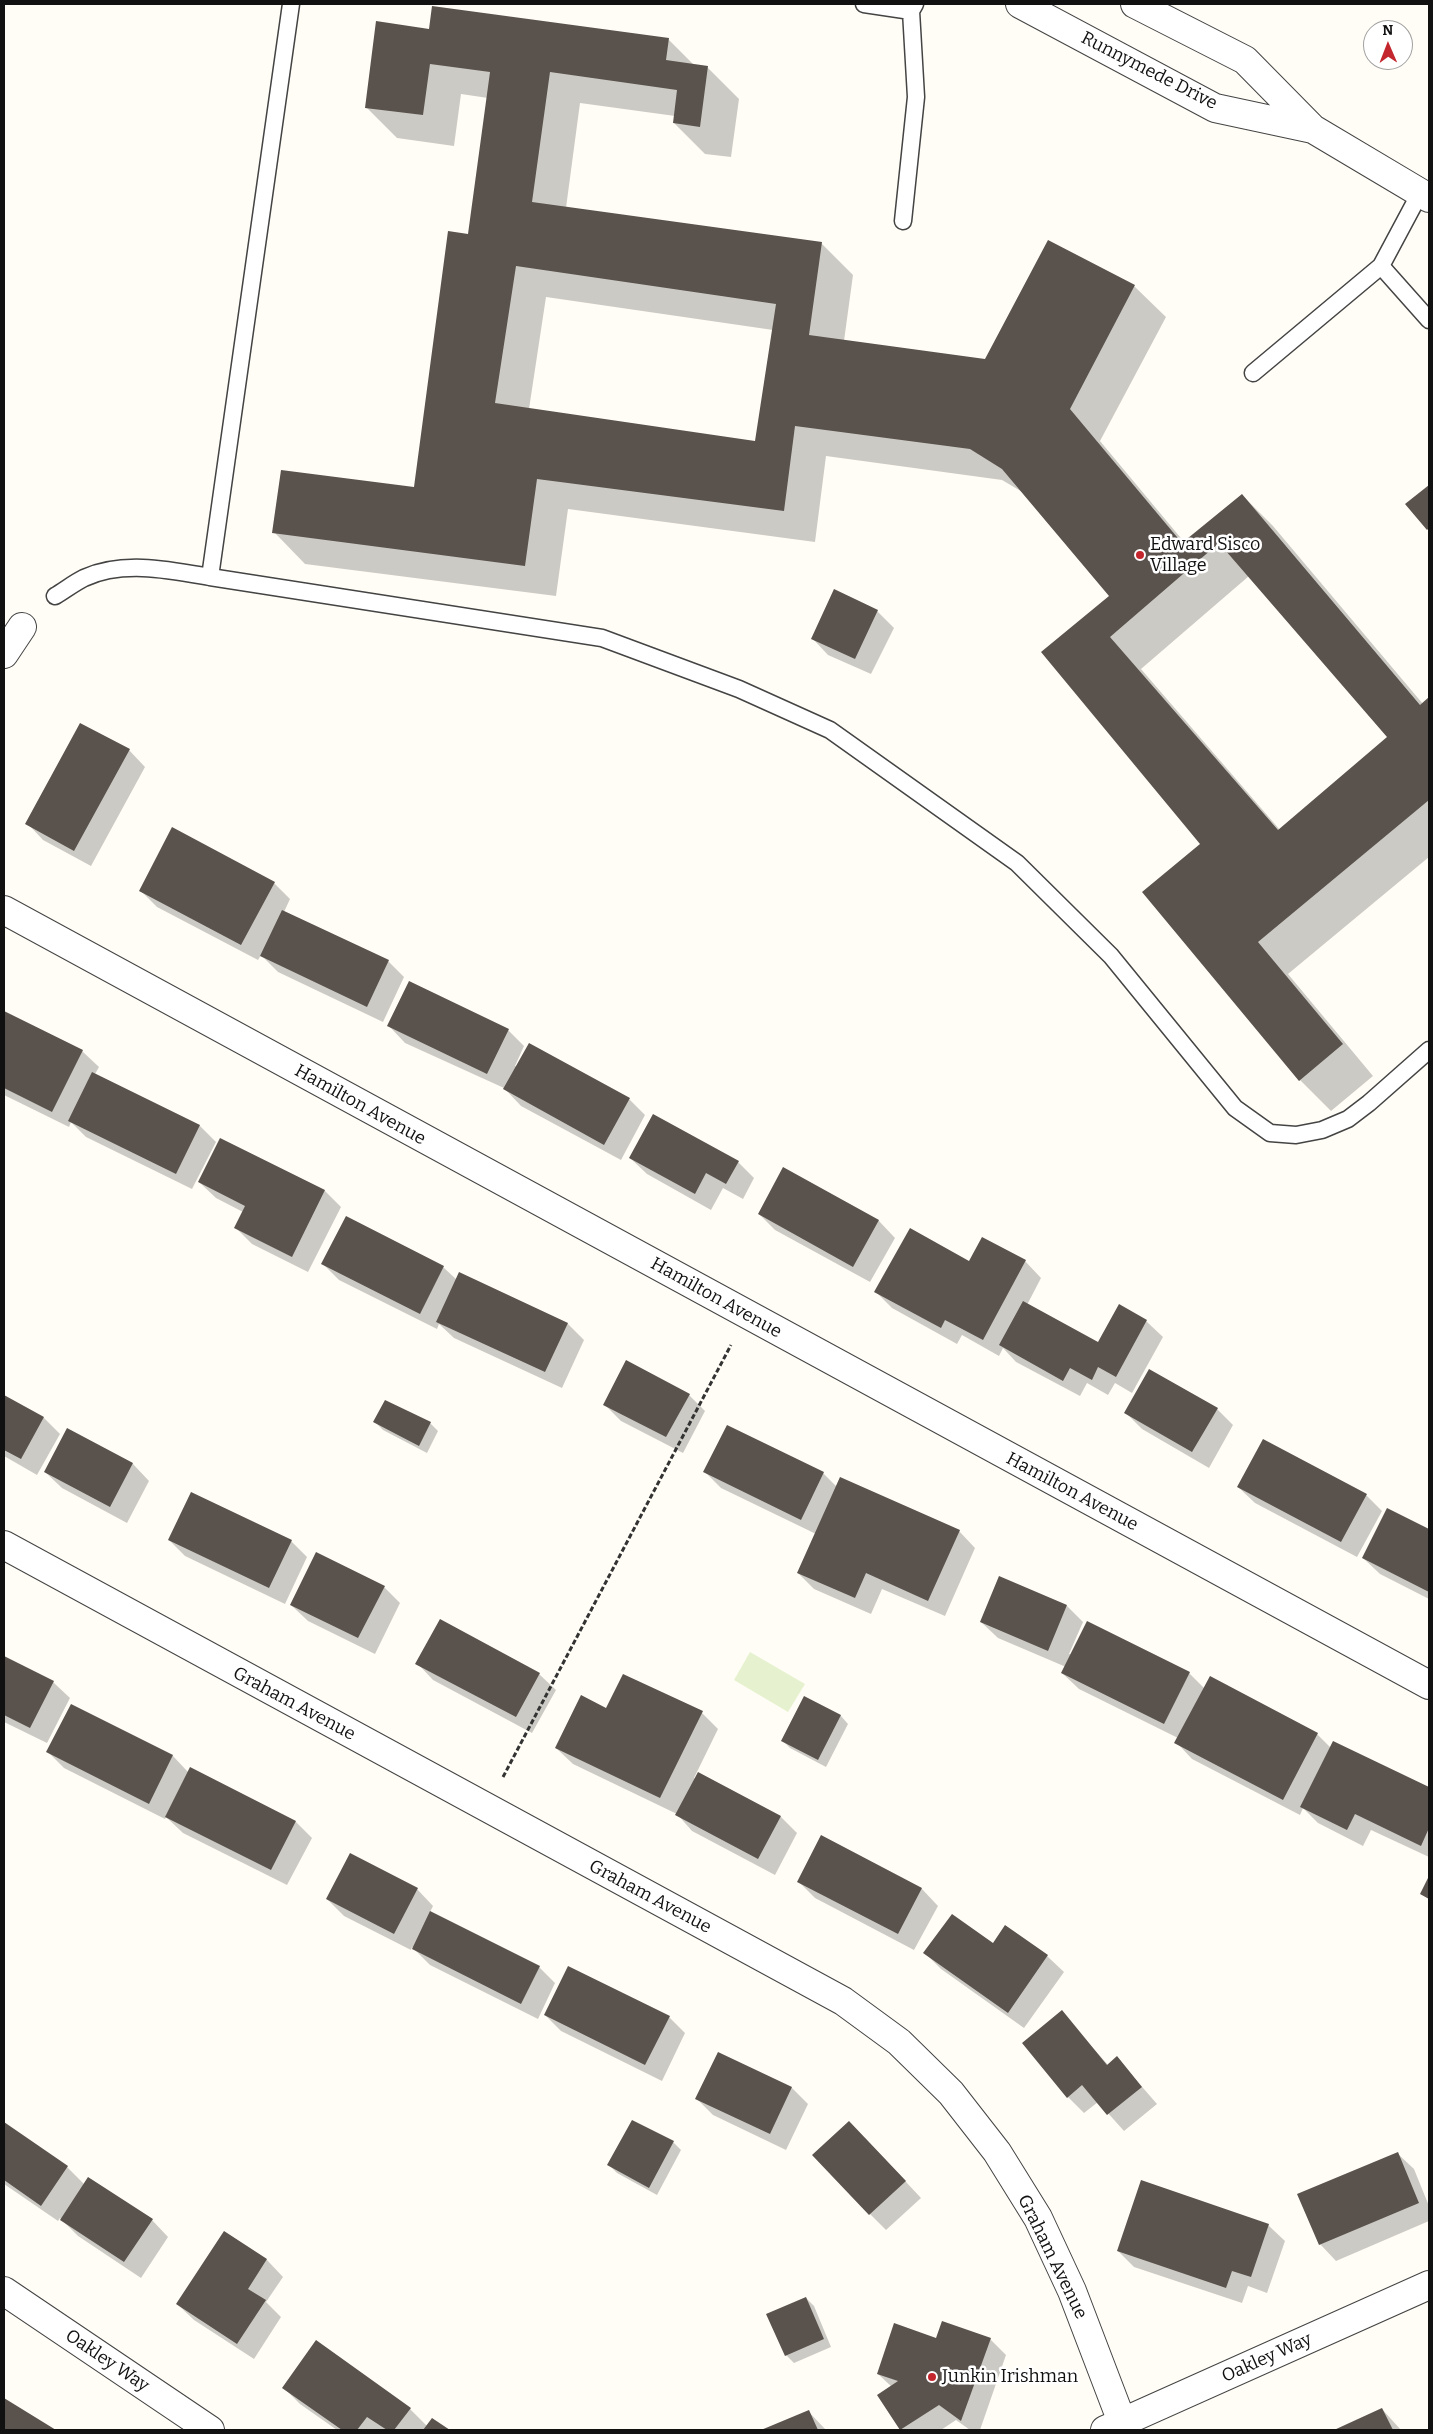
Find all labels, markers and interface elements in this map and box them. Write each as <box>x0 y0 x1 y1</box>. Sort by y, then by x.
north arrow <box>1363 20 1413 70</box>
text: N <box>1382 22 1393 39</box>
street label: Runnymede Drive <box>1077 27 1221 115</box>
place label: Edward Sisco Village <box>1150 534 1260 576</box>
marker: Edward Sisco Village <box>1134 549 1146 561</box>
street label: Hamilton Avenue <box>291 1060 429 1150</box>
street label: Hamilton Avenue <box>647 1253 785 1343</box>
street label: Hamilton Avenue <box>1002 1448 1142 1536</box>
street label: Graham Avenue <box>229 1663 359 1745</box>
street label: Graham Avenue <box>585 1856 715 1938</box>
street label: Graham Avenue <box>1013 2191 1091 2323</box>
street label: Oakley Way <box>61 2325 153 2397</box>
street label: Oakley Way <box>1219 2329 1315 2387</box>
place label: Junkin Irishman <box>942 2366 1078 2388</box>
marker: Junkin Irishman <box>926 2371 938 2383</box>

